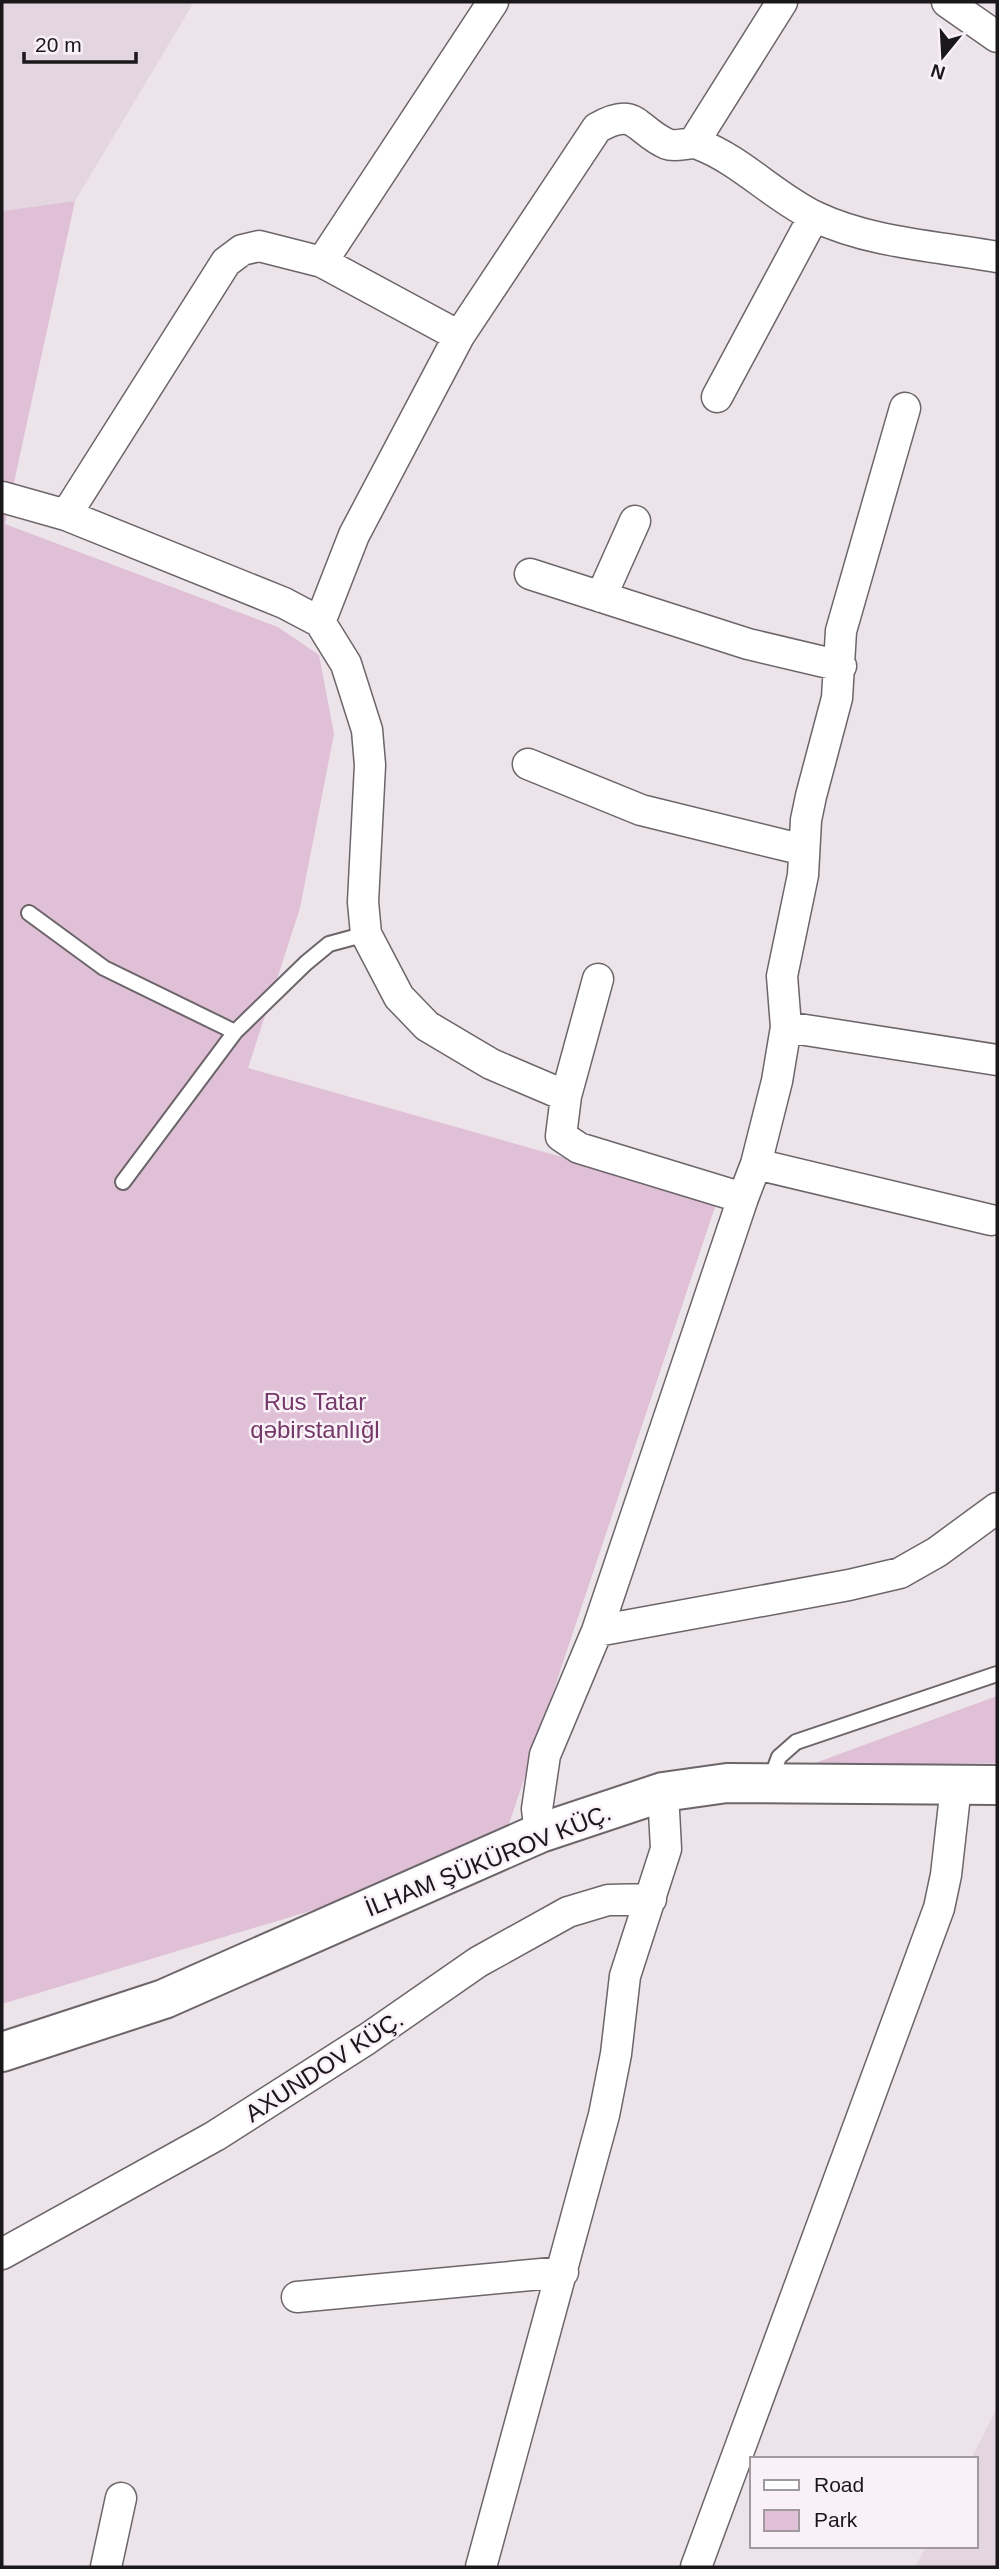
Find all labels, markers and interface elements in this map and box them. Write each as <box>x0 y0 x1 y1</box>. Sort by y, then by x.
scale bar <box>24 21 136 65</box>
north arrow <box>908 21 978 91</box>
text: 20 m <box>35 33 82 56</box>
text: N <box>928 60 948 84</box>
park label: Rus Tatar qəbirstanlığl <box>250 1388 380 1443</box>
street label: İLHAM ŞÜKÜROV KÜÇ. <box>361 1798 615 1922</box>
street label: AXUNDOV KÜÇ. <box>240 2005 408 2127</box>
legend <box>750 2457 978 2548</box>
text: Road <box>814 2473 864 2496</box>
text: Park <box>814 2508 858 2531</box>

